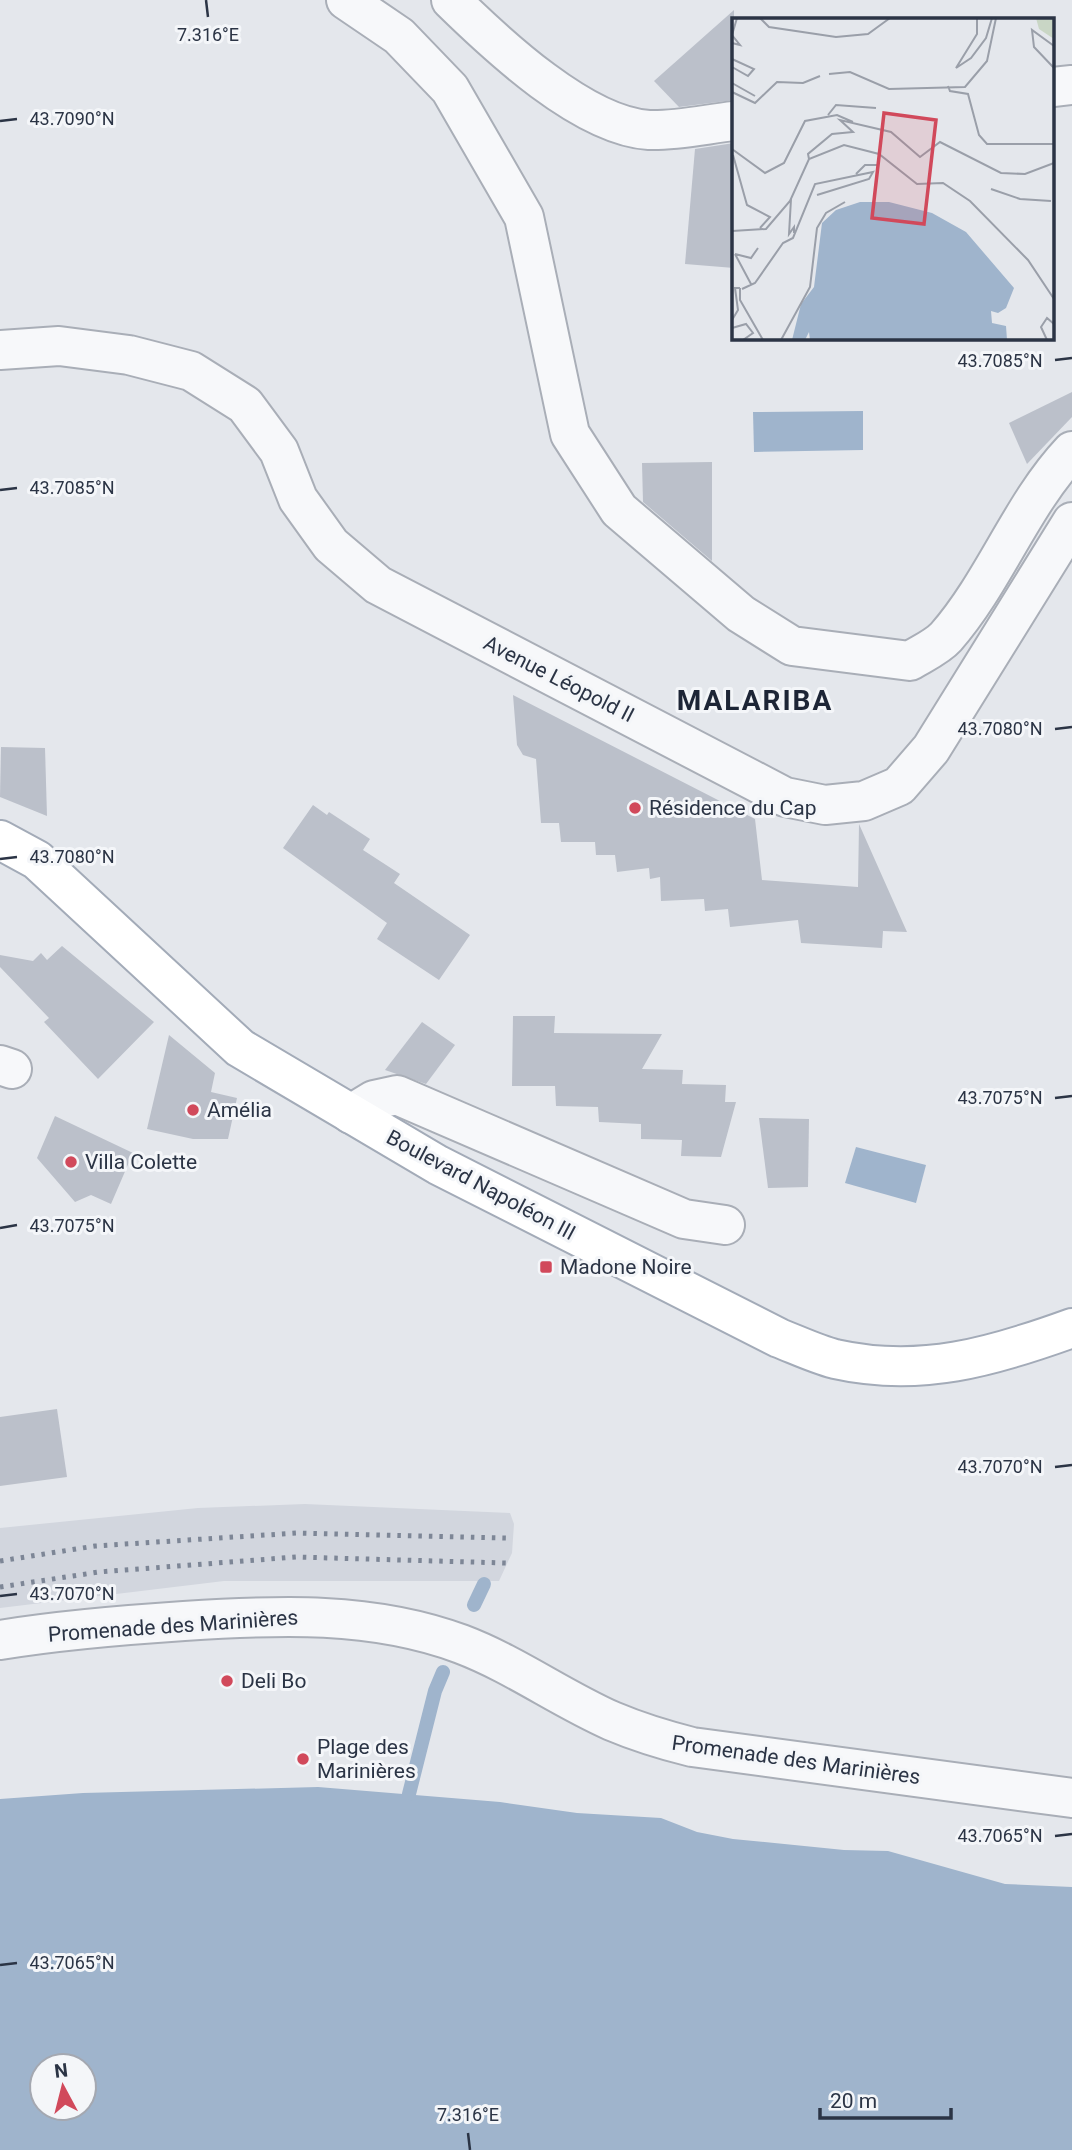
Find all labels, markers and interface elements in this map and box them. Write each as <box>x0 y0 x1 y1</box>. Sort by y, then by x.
inset map <box>732 18 1054 340</box>
text: 7.316°E <box>177 24 239 45</box>
text: 43.7090°N <box>29 108 115 129</box>
text: 43.7085°N <box>957 350 1043 371</box>
text: 43.7085°N <box>29 477 115 498</box>
street label: Avenue Léopold II <box>480 631 638 727</box>
district label: MALARIBA <box>677 684 833 717</box>
text: 43.7080°N <box>957 718 1043 739</box>
place label: Résidence du Cap <box>649 796 816 820</box>
marker: Résidence du Cap <box>627 800 643 816</box>
text: 43.7080°N <box>29 846 115 867</box>
text: 43.7075°N <box>957 1087 1043 1108</box>
place label: Amélia <box>207 1098 272 1122</box>
marker: Amélia <box>185 1102 201 1118</box>
street label: Boulevard Napoléon III <box>382 1125 580 1245</box>
place label: Villa Colette <box>85 1150 197 1174</box>
marker: Villa Colette <box>63 1154 79 1170</box>
text: 43.7075°N <box>29 1215 115 1236</box>
place label: Madone Noire <box>560 1255 692 1279</box>
marker: Madone Noire <box>538 1259 554 1275</box>
text: 43.7070°N <box>957 1456 1043 1477</box>
text: 43.7070°N <box>29 1583 115 1604</box>
street label: Promenade des Marinières <box>47 1605 299 1647</box>
place label: Deli Bo <box>241 1669 306 1693</box>
marker: Deli Bo <box>219 1673 235 1689</box>
street label: Promenade des Marinières <box>670 1731 922 1789</box>
place label: Plage des Marinières <box>317 1735 416 1783</box>
marker: Plage des Marinières <box>295 1751 311 1767</box>
text: 43.7065°N <box>957 1825 1043 1846</box>
text: 43.7065°N <box>29 1952 115 1973</box>
north arrow <box>28 2052 98 2122</box>
text: N <box>53 2058 69 2083</box>
scale bar <box>820 2076 951 2120</box>
text: 20 m <box>830 2089 877 2113</box>
text: 7.316°E <box>437 2104 499 2125</box>

